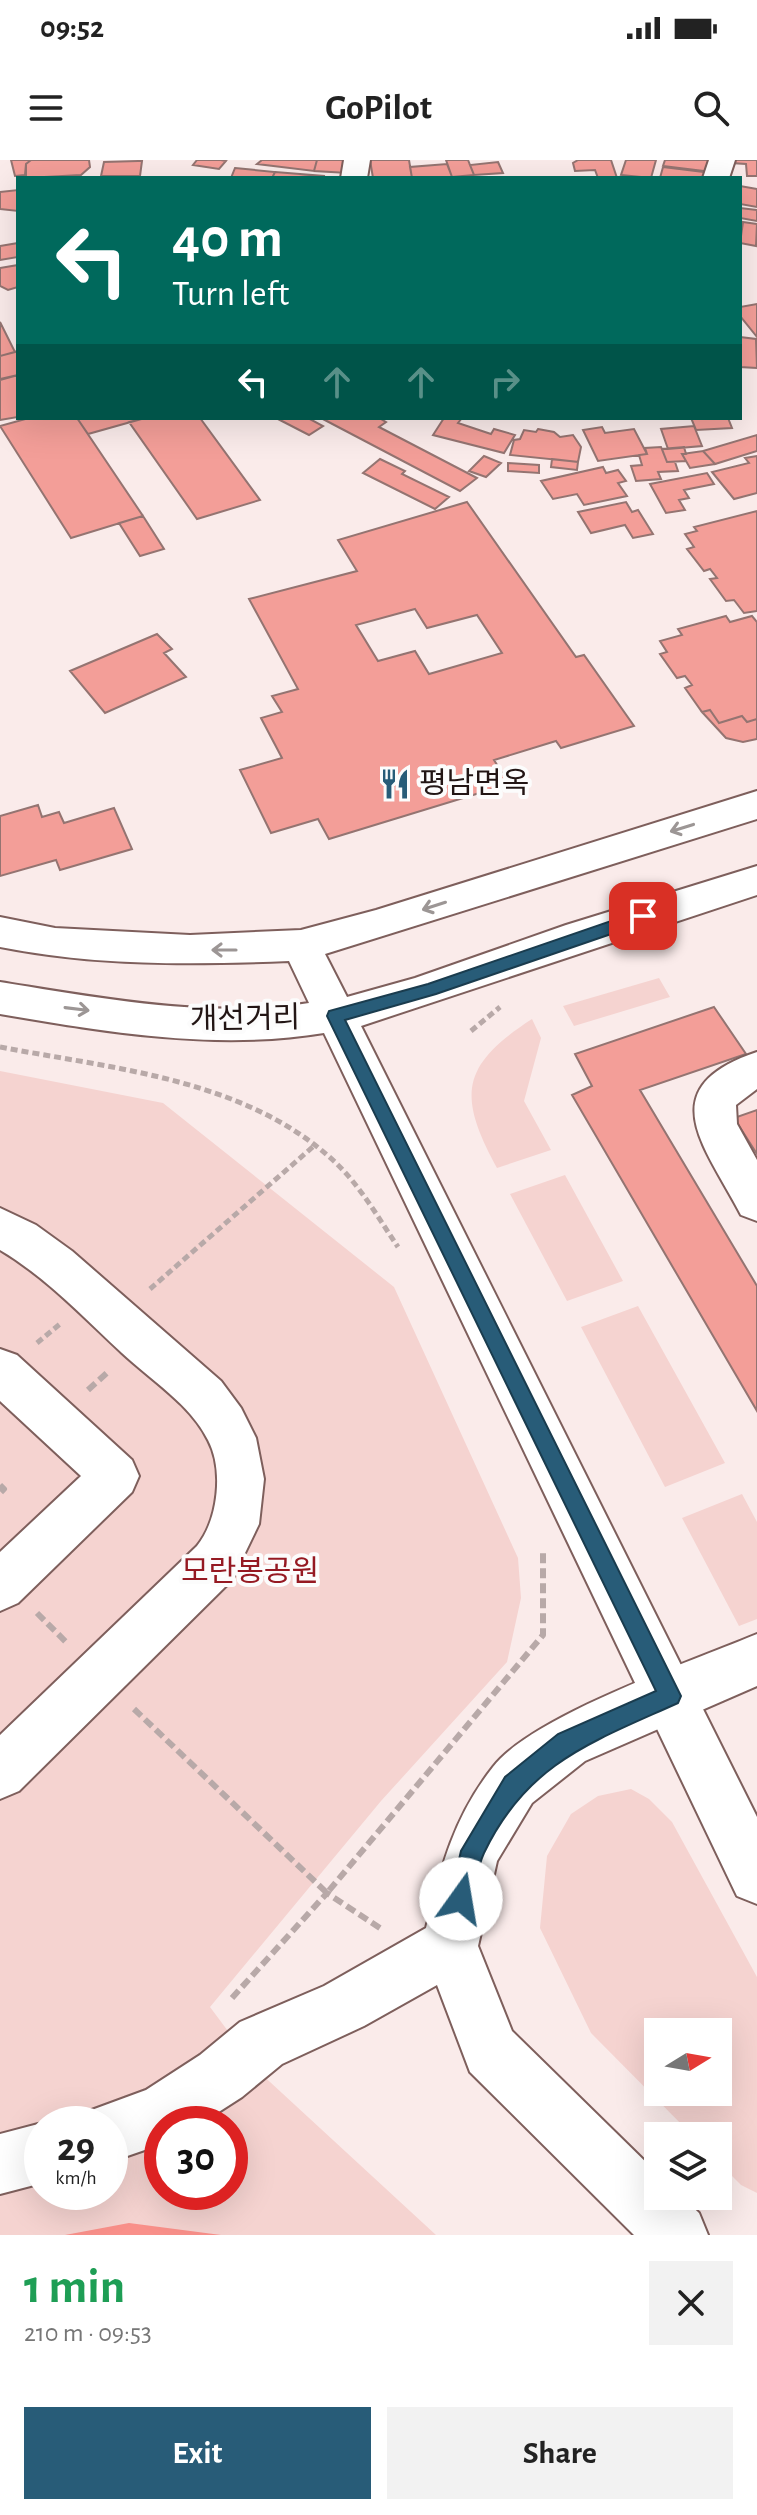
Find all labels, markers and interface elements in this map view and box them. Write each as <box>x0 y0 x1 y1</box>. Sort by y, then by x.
text: 09:52 <box>40 13 104 43</box>
icon: menu <box>24 86 68 130</box>
icon: search <box>689 86 733 130</box>
text: GoPilot <box>325 90 432 126</box>
icon: left <box>40 208 144 312</box>
text: 40 m <box>172 211 283 267</box>
text: Turn left <box>172 276 289 312</box>
icon: left <box>231 360 275 404</box>
icon: ahead <box>315 360 359 404</box>
icon: ahead <box>399 360 443 404</box>
icon: right <box>483 360 527 404</box>
restaurant icon: 평남면옥 <box>378 767 412 801</box>
place label: 평남면옥 <box>419 768 529 799</box>
one-way arrow <box>670 821 696 836</box>
pin <box>609 882 677 950</box>
icon: arrive <box>621 894 665 938</box>
one-way arrow <box>422 899 447 914</box>
one-way arrow <box>211 942 238 958</box>
street label: 개선거리 <box>190 1001 300 1035</box>
one-way arrow <box>64 1002 89 1017</box>
park label: 모란봉공원 <box>181 1556 319 1587</box>
position arrow <box>419 1857 503 1941</box>
north arrow <box>644 2018 732 2106</box>
map controls <box>644 2018 732 2210</box>
speed limit sign: 30 <box>144 2106 248 2210</box>
button: layers <box>644 2122 732 2210</box>
text: 29 <box>57 2128 95 2168</box>
text: km/h <box>55 2168 97 2188</box>
button: close <box>649 2261 733 2345</box>
text: 1 min <box>24 2264 125 2312</box>
text: 210 m · 09:53 <box>24 2320 152 2346</box>
button: Exit <box>24 2407 371 2499</box>
button: Share <box>387 2407 733 2499</box>

